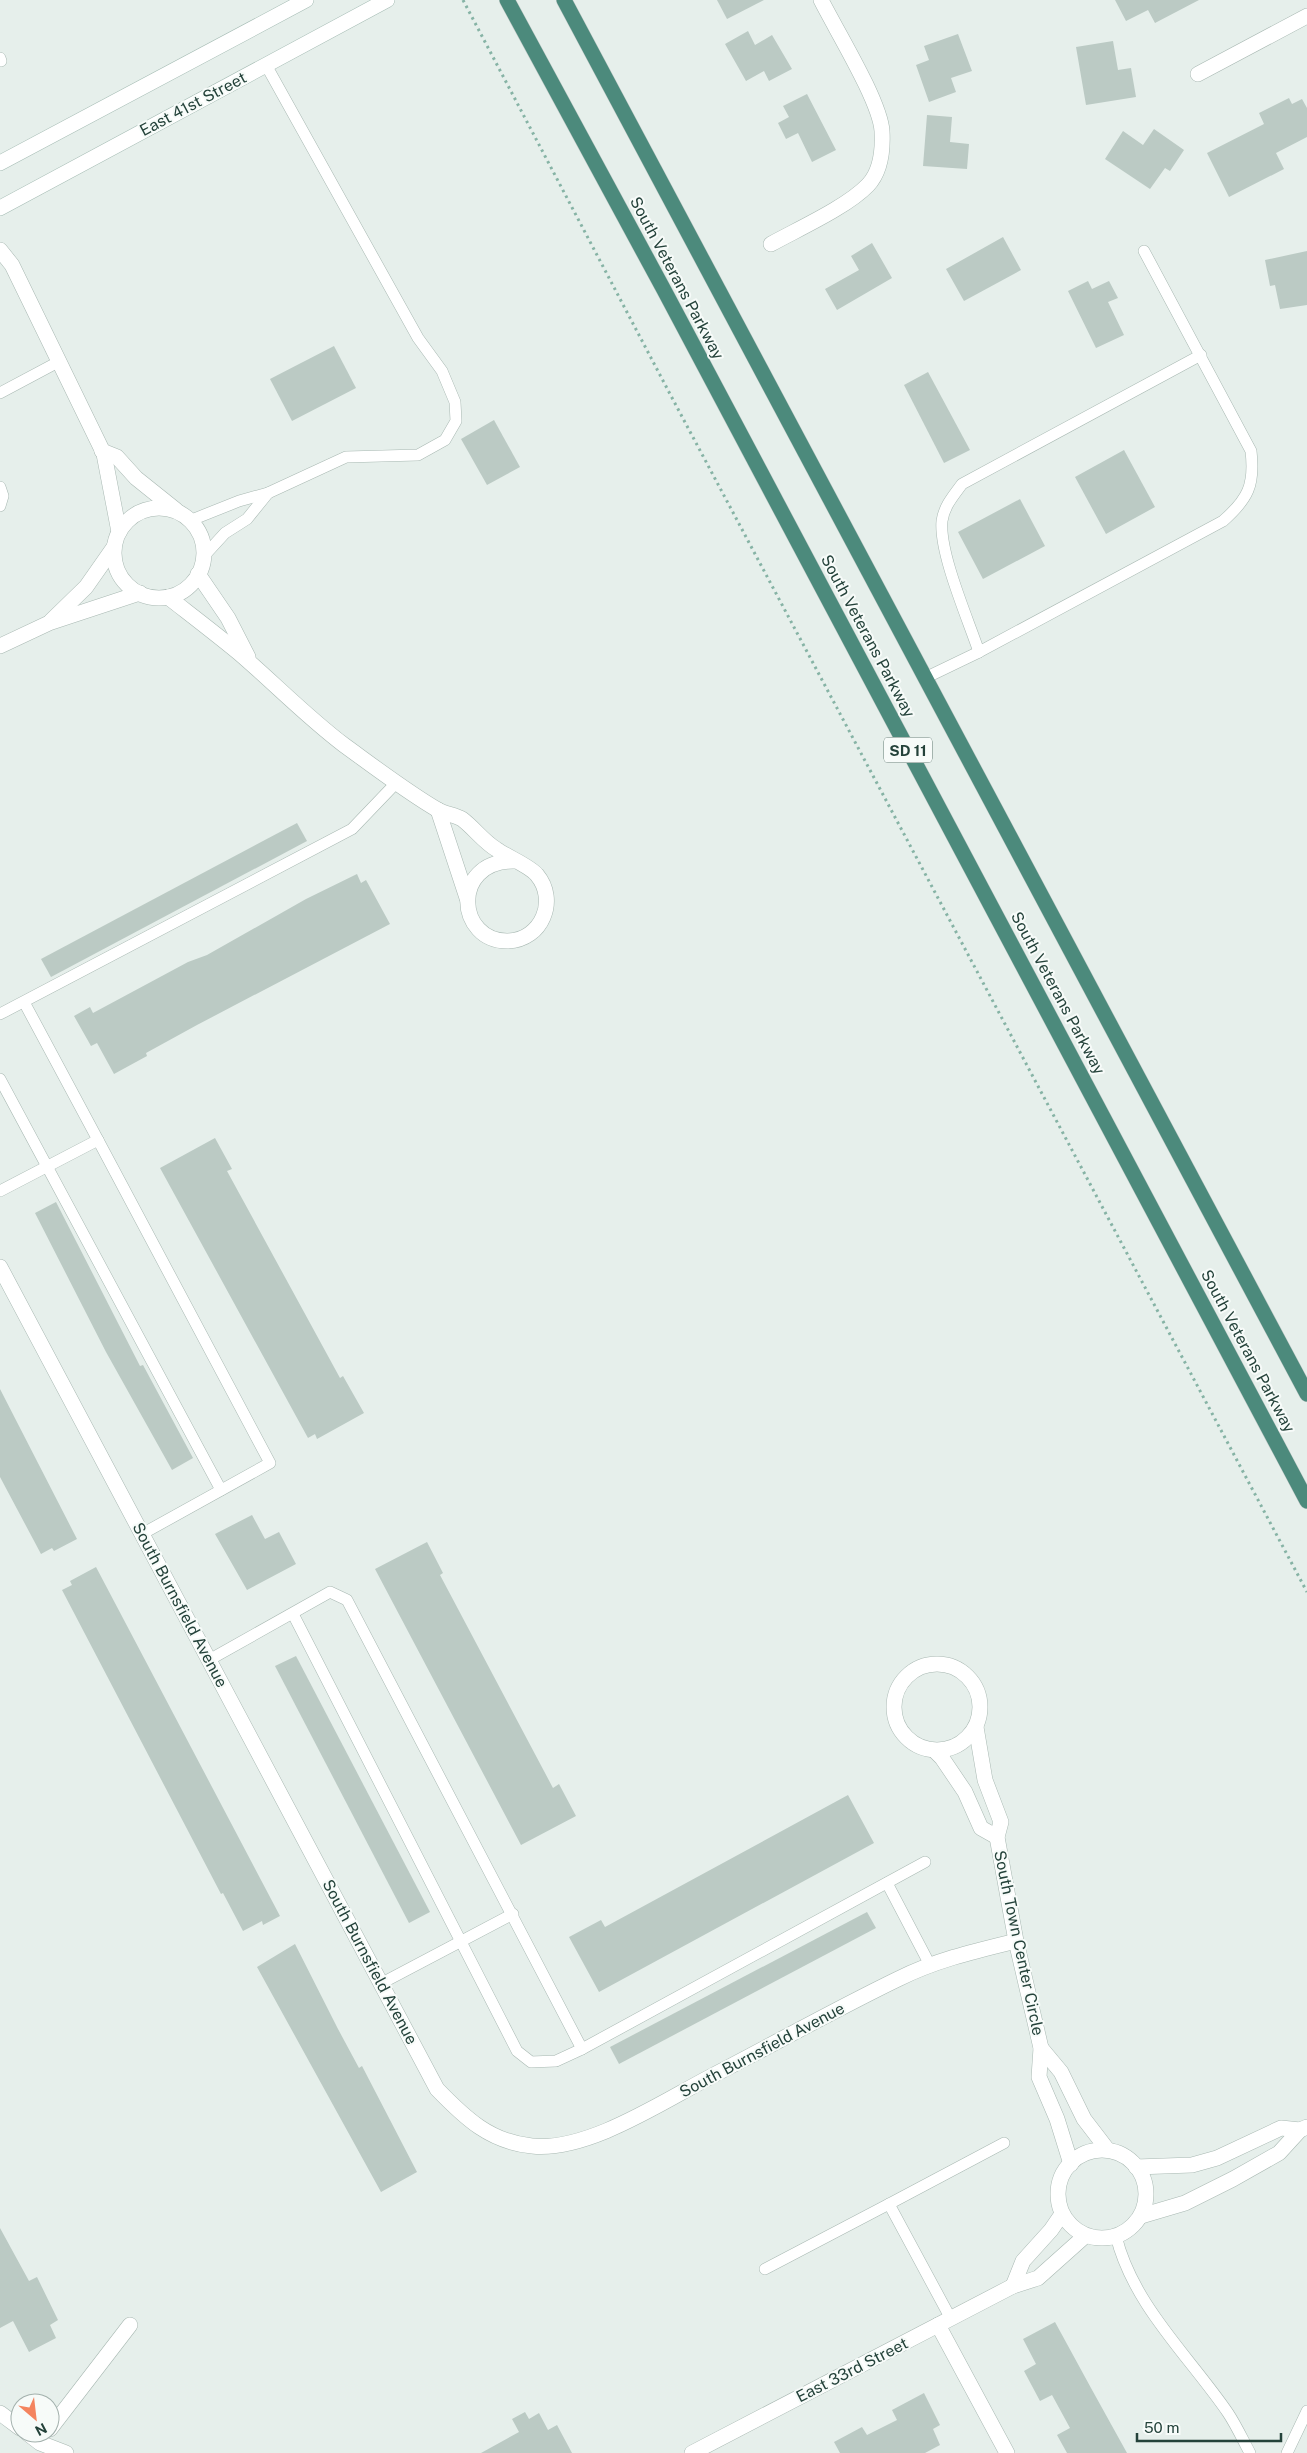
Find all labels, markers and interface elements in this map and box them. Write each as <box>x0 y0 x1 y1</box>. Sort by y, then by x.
street label: East 41st Street <box>136 68 250 140</box>
street label: South Veterans Parkway <box>626 193 728 363</box>
street label: South Veterans Parkway <box>817 551 919 721</box>
road number: SD 11 <box>884 738 932 762</box>
street label: South Veterans Parkway <box>1007 908 1109 1078</box>
street label: South Veterans Parkway <box>1197 1266 1299 1436</box>
street label: South Burnsfield Avenue <box>128 1519 232 1691</box>
street label: South Town Center Circle <box>990 1849 1048 2037</box>
street label: South Burnsfield Avenue <box>318 1876 422 2048</box>
street label: South Burnsfield Avenue <box>676 1998 848 2102</box>
street label: East 33rd Street <box>793 2334 911 2406</box>
north arrow <box>10 2393 60 2443</box>
scale bar <box>1137 2410 1281 2442</box>
text: 50 m <box>1144 2419 1179 2436</box>
text: N <box>33 2420 50 2439</box>

